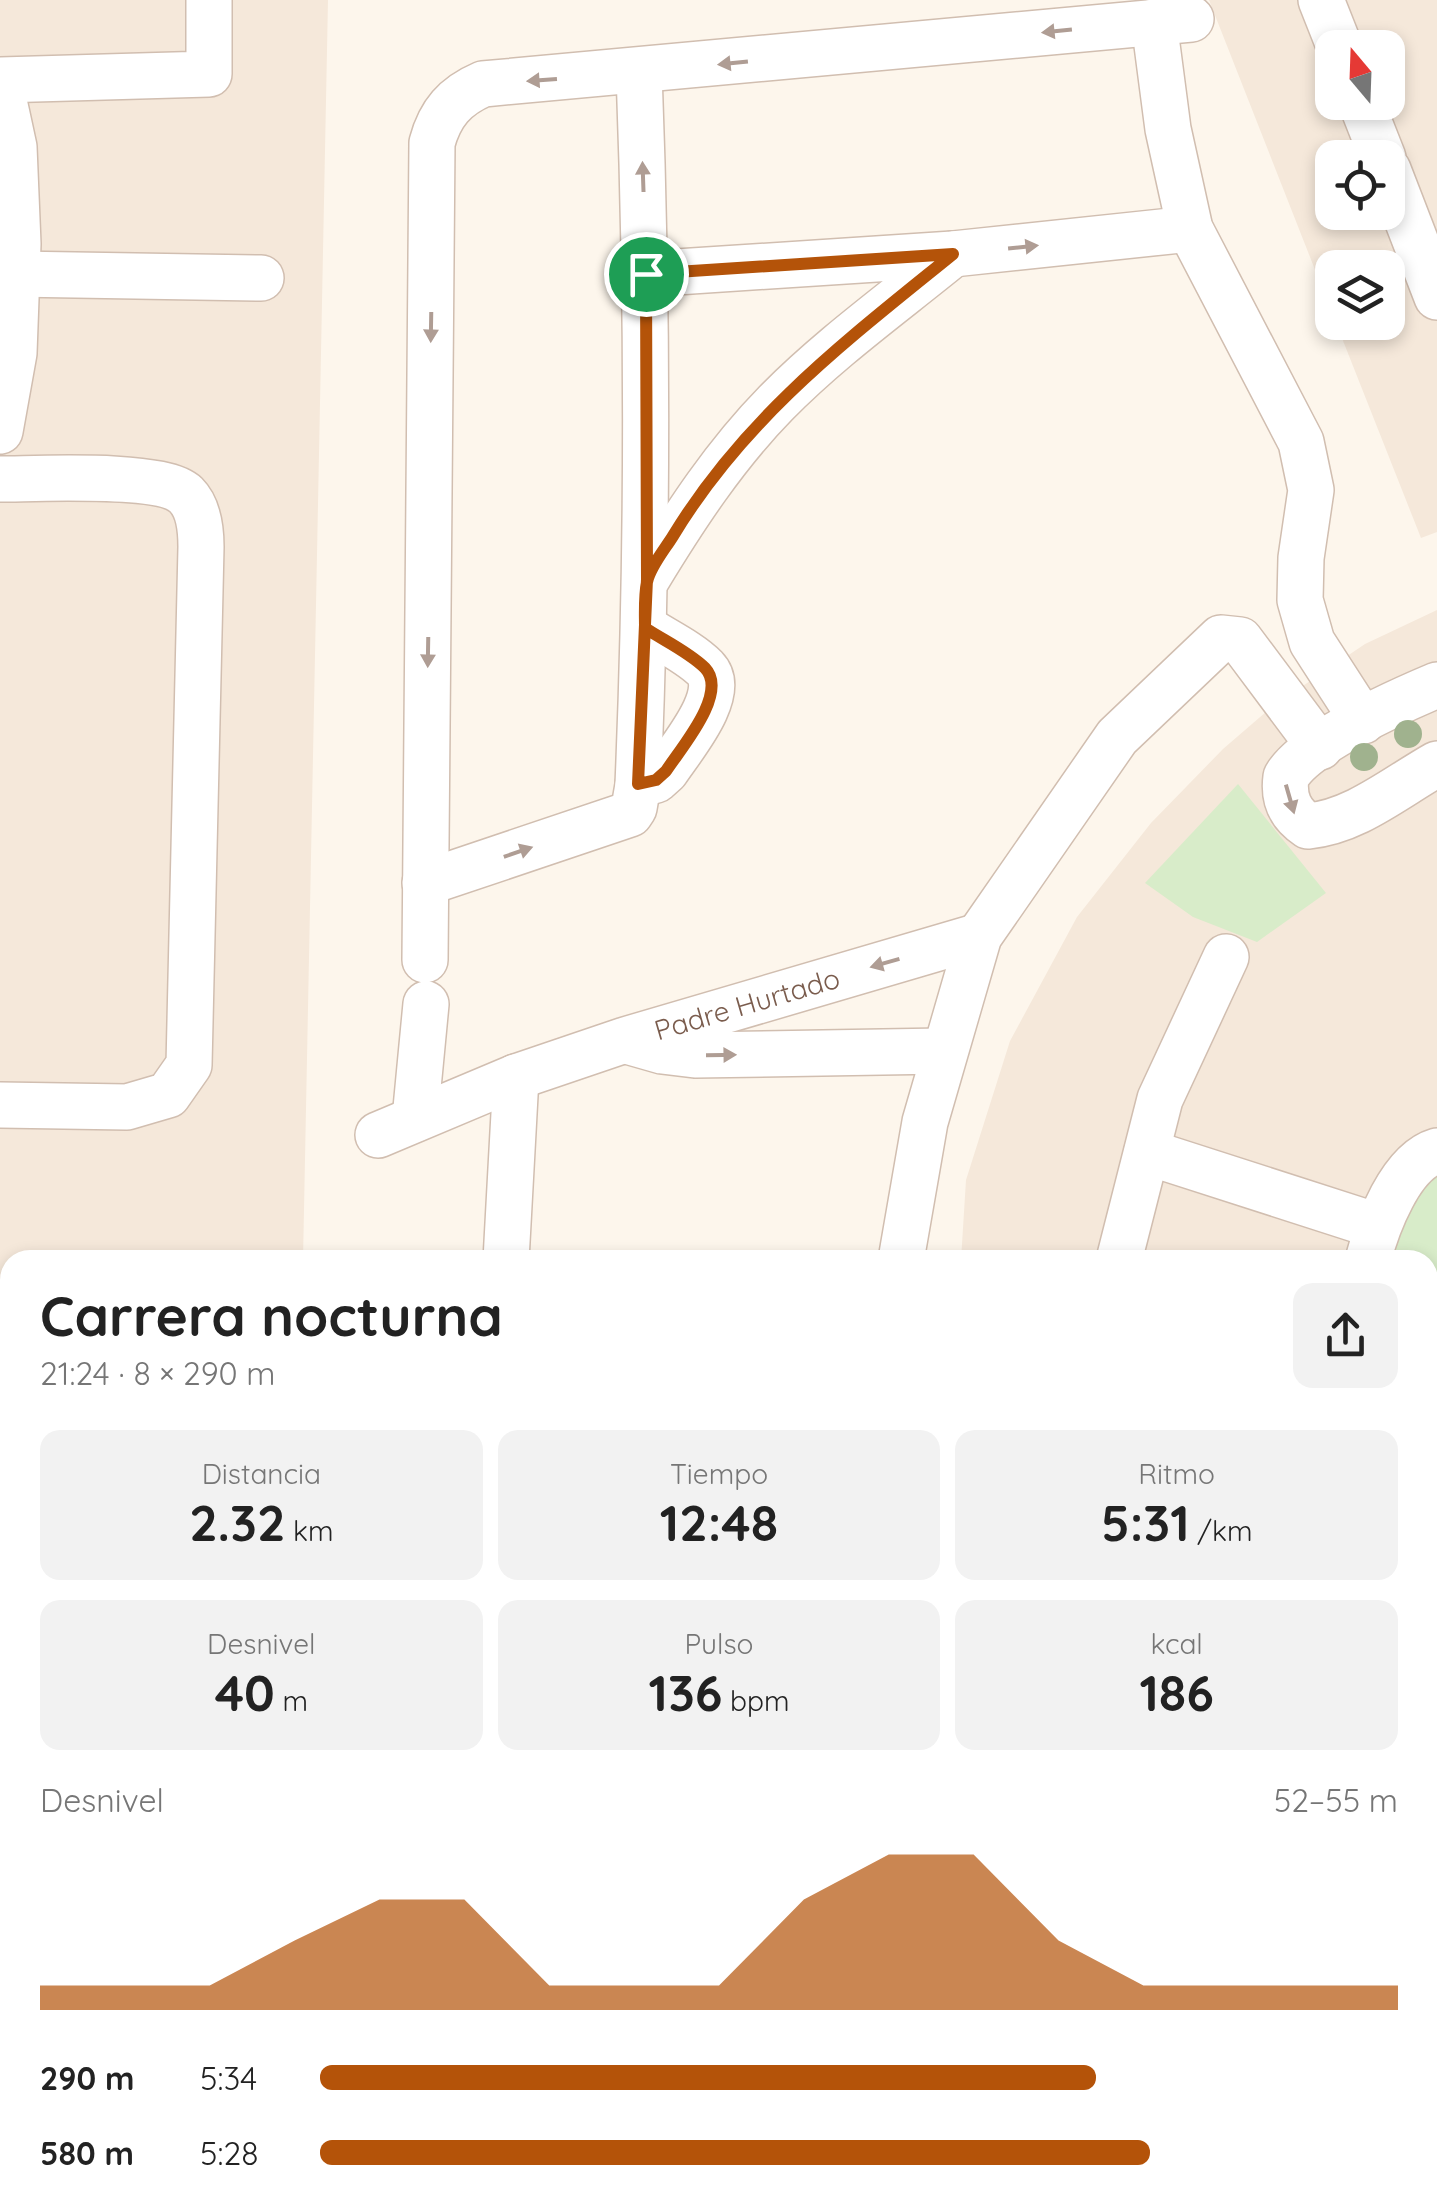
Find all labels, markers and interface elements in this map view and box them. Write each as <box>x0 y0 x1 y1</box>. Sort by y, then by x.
one-way arrow <box>1040 24 1072 40</box>
north arrow <box>1315 30 1405 120</box>
map controls <box>1315 30 1405 340</box>
one-way arrow <box>717 55 749 71</box>
one-way arrow <box>526 72 557 88</box>
button: locate <box>1315 140 1405 230</box>
one-way arrow <box>635 160 651 192</box>
pin <box>604 232 689 317</box>
one-way arrow <box>1007 238 1039 254</box>
icon: arrive <box>619 247 674 302</box>
button: layers <box>1315 250 1405 340</box>
one-way arrow <box>423 312 439 344</box>
one-way arrow <box>419 637 435 669</box>
one-way arrow <box>1283 785 1298 815</box>
one-way arrow <box>503 843 533 858</box>
one-way arrow <box>870 956 901 972</box>
street label: Padre Hurtado <box>650 960 844 1047</box>
one-way arrow <box>705 1046 737 1062</box>
text: Carrera nocturna <box>40 1281 503 1350</box>
button: share <box>1293 1283 1398 1388</box>
text: 21:24 · 8 × 290 m <box>40 1353 276 1393</box>
text: Distancia <box>202 1456 321 1491</box>
text: Tiempo <box>670 1456 768 1491</box>
text: Ritmo <box>1138 1456 1215 1491</box>
text: 2.32 <box>189 1491 285 1554</box>
text: 12:48 <box>660 1491 778 1554</box>
text: 5:31 <box>1101 1491 1190 1554</box>
text: km <box>285 1513 334 1548</box>
text: /km <box>1190 1513 1252 1548</box>
text: Desnivel <box>207 1626 316 1661</box>
text: Pulso <box>685 1626 753 1661</box>
text: kcal <box>1151 1626 1203 1661</box>
text: 40 <box>215 1661 275 1724</box>
text: 136 <box>648 1661 722 1724</box>
text: 186 <box>1139 1661 1214 1724</box>
text: m <box>275 1683 308 1718</box>
text: bpm <box>722 1683 790 1718</box>
text: Desnivel <box>40 1780 164 1820</box>
text: 52–55 m <box>1274 1780 1398 1820</box>
text: 290 m <box>40 2058 135 2098</box>
text: 5:34 <box>200 2058 257 2098</box>
text: 580 m <box>40 2133 134 2173</box>
text: 5:28 <box>200 2133 258 2173</box>

